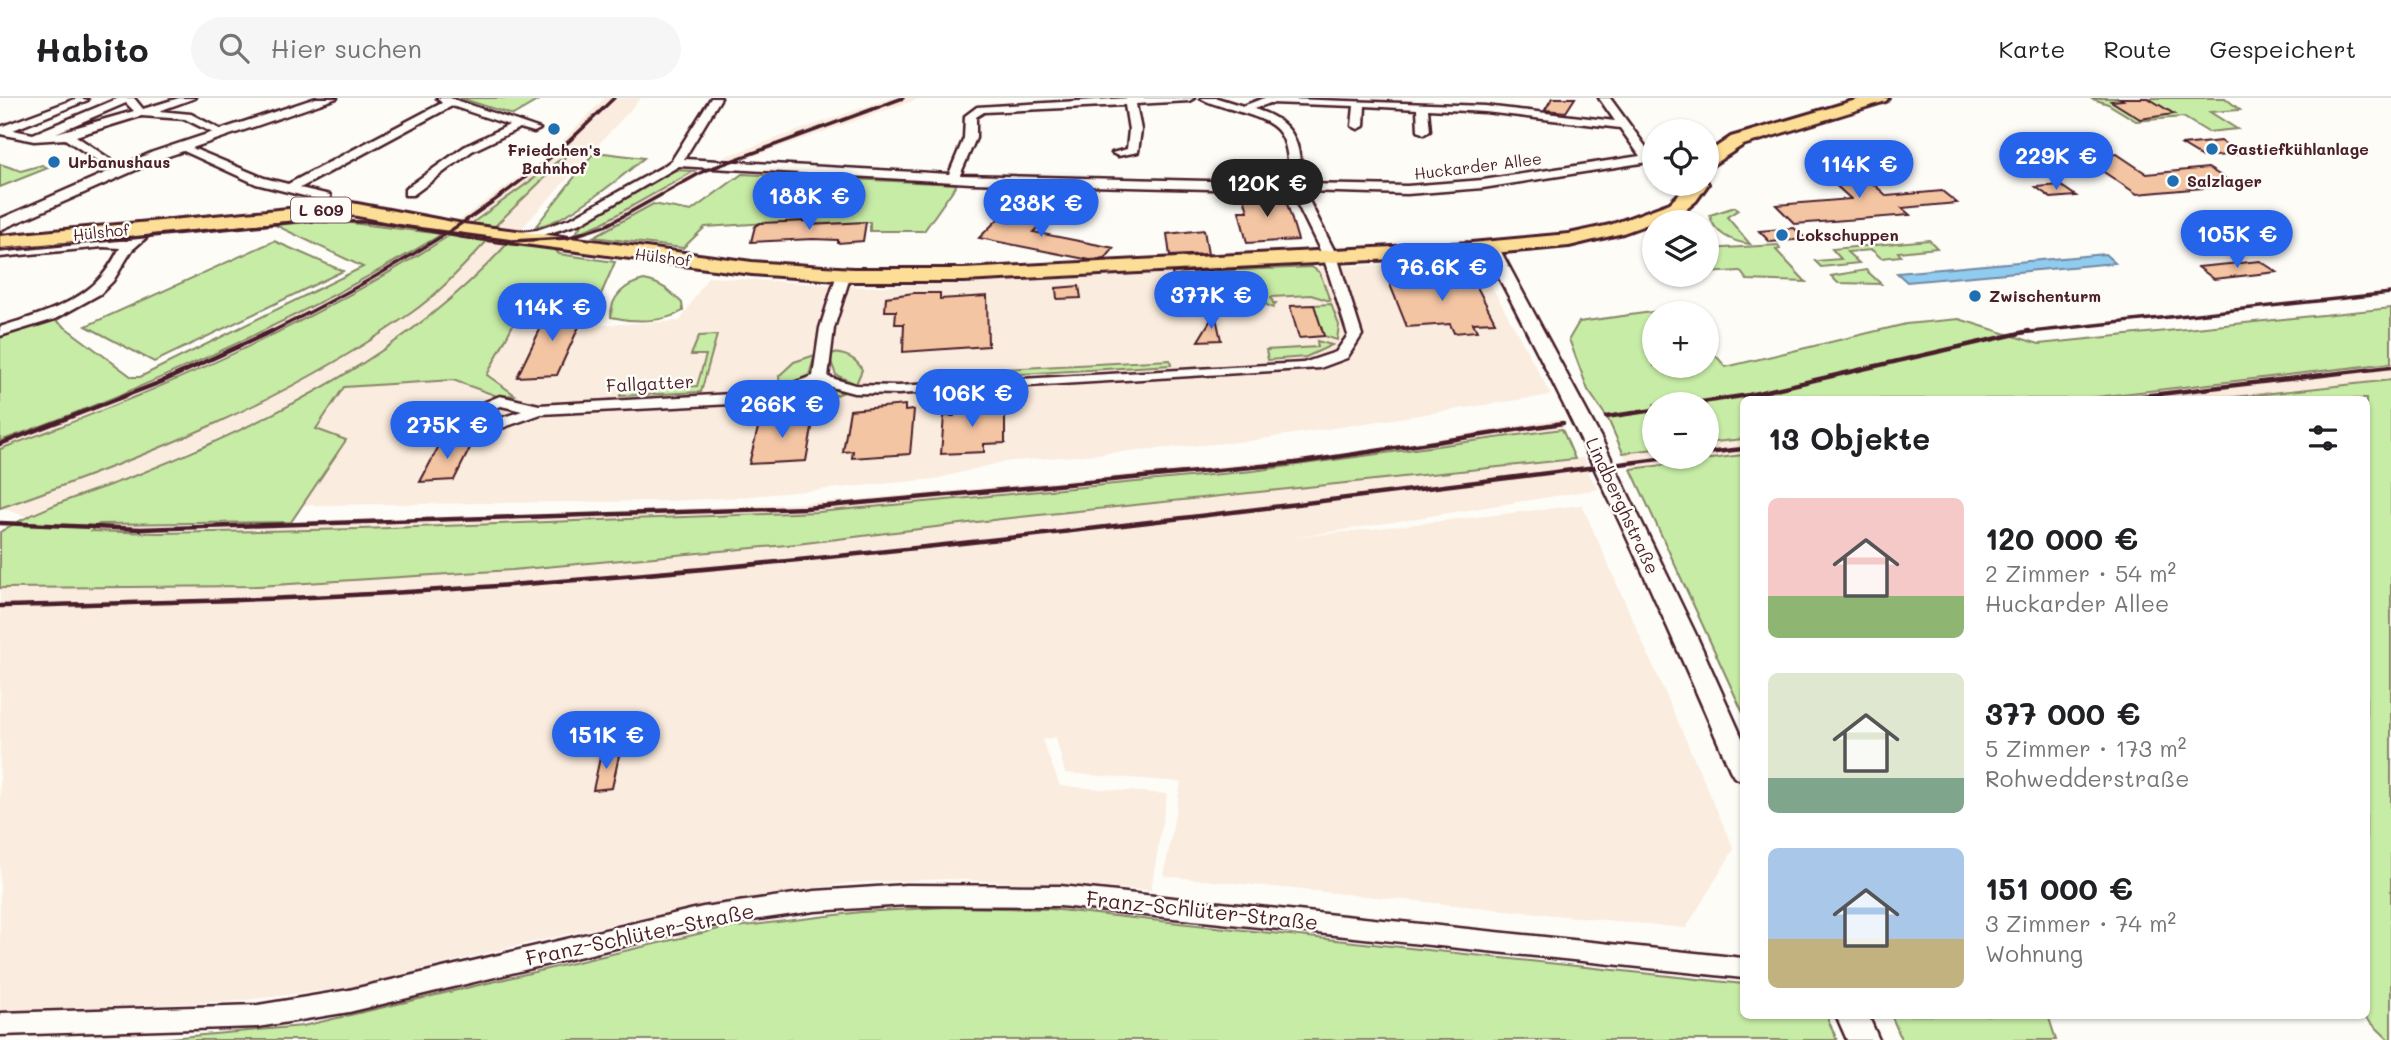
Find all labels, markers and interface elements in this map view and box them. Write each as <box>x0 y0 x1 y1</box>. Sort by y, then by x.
search box <box>191 17 681 80</box>
text: Habito <box>35 27 149 70</box>
icon: search <box>215 29 253 67</box>
text: Hier suchen <box>271 31 422 65</box>
text: Karte <box>1998 33 2065 64</box>
text: Route <box>2103 33 2172 64</box>
text: Gespeichert <box>2210 33 2356 64</box>
map controls <box>1642 119 1719 469</box>
button: locate <box>1642 119 1719 196</box>
marker: Friedchen's Bahnhof <box>546 121 562 137</box>
pin: 229K € <box>1999 132 2113 192</box>
place label: Gastiefkühlanlage <box>2226 138 2369 159</box>
place label: Friedchen's Bahnhof <box>507 139 601 178</box>
pin: 114K € <box>1802 140 1916 200</box>
text: 229K € <box>2015 140 2097 170</box>
marker: Gastiefkühlanlage <box>2204 141 2220 157</box>
street label: Huckarder Allee <box>1413 147 1543 184</box>
text: 114K € <box>1820 148 1898 178</box>
place label: Urbanushaus <box>68 151 170 172</box>
marker: Urbanushaus <box>46 154 62 170</box>
pin: 120K € <box>1210 159 1324 219</box>
text: 120K € <box>1227 167 1307 197</box>
place label: Salzlager <box>2187 170 2262 191</box>
pin: 188K € <box>752 172 866 232</box>
marker: Salzlager <box>2165 173 2181 189</box>
text: 188K € <box>769 180 849 210</box>
pin: 238K € <box>984 180 1098 239</box>
text: 238K € <box>1000 187 1082 217</box>
road number: L 609 <box>291 198 351 222</box>
button: layers <box>1642 210 1719 287</box>
pin: 105K € <box>2180 211 2294 270</box>
street label: Hülshof <box>72 218 131 245</box>
text: 105K € <box>2197 218 2277 248</box>
place label: Lokschuppen <box>1796 224 1899 245</box>
marker: Lokschuppen <box>1774 227 1790 243</box>
street label: Hülshof <box>634 243 693 270</box>
pin: 76.6K € <box>1377 244 1507 303</box>
text: 76.6K € <box>1397 251 1487 281</box>
pin: 377K € <box>1154 272 1268 331</box>
text: 377K € <box>1170 279 1252 309</box>
pin: 114K € <box>495 284 609 343</box>
place label: Zwischenturm <box>1989 285 2101 306</box>
marker: Zwischenturm <box>1967 288 1983 304</box>
text: 114K € <box>513 291 591 321</box>
button: + <box>1642 301 1719 378</box>
street label: Fallgatter <box>605 369 695 397</box>
pin: 106K € <box>915 370 1029 429</box>
text: 106K € <box>932 377 1012 407</box>
pin: 266K € <box>725 380 839 440</box>
text: 266K € <box>741 388 823 418</box>
button: − <box>1642 392 1719 469</box>
pin: 275K € <box>390 402 504 461</box>
text: 275K € <box>406 409 488 439</box>
text: 13 Objekte <box>1768 418 1930 458</box>
icon: filters <box>2304 419 2342 457</box>
street label: Lindberghstraße <box>1581 433 1665 578</box>
text: 120 000 € <box>1985 518 2138 558</box>
icon: home <box>1824 526 1908 610</box>
text: 2 Zimmer · 54 m² <box>1985 558 2176 588</box>
text: Huckarder Allee <box>1985 588 2169 618</box>
text: 377 000 € <box>1985 693 2140 733</box>
icon: home <box>1824 701 1908 785</box>
pin: 151K € <box>549 712 663 771</box>
text: 151K € <box>568 719 644 749</box>
text: 5 Zimmer · 173 m² <box>1985 733 2186 763</box>
text: Rohwedderstraße <box>1985 763 2189 793</box>
text: 151 000 € <box>1985 868 2133 908</box>
icon: home <box>1824 876 1908 960</box>
street label: Franz-Schlüter-Straße <box>1085 884 1319 935</box>
street label: Franz-Schlüter-Straße <box>523 896 756 971</box>
text: 3 Zimmer · 74 m² <box>1985 908 2176 938</box>
text: Wohnung <box>1985 938 2083 968</box>

